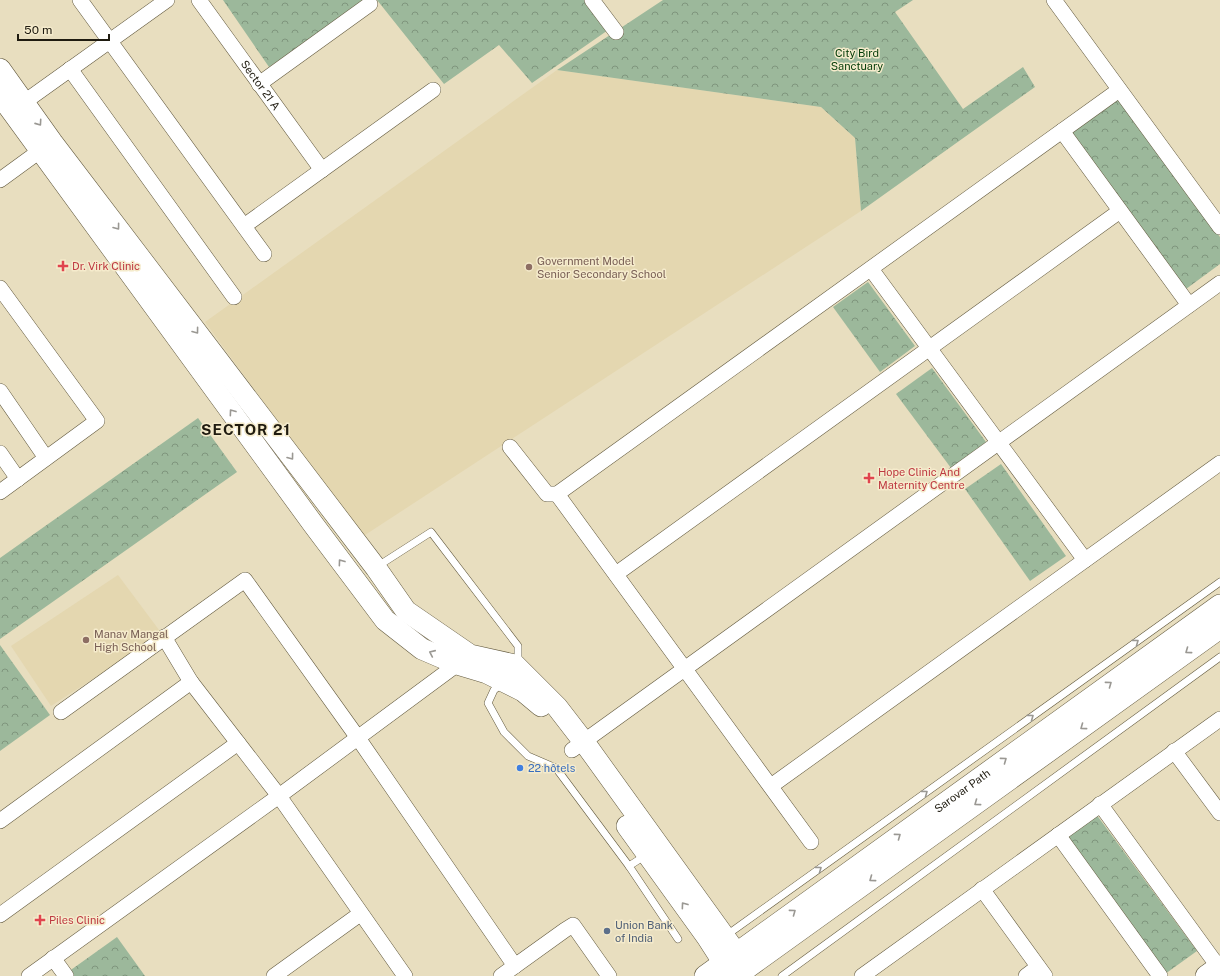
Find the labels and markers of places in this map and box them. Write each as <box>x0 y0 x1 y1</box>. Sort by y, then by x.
place label: Government Model Senior Secondary School <box>537 255 666 280</box>
marker: Dr. Virk Clinic <box>57 260 69 272</box>
place label: Dr. Virk Clinic <box>72 260 140 272</box>
marker: Government Model Senior Secondary School <box>524 262 534 272</box>
place label: Hope Clinic And Maternity Centre <box>878 466 965 491</box>
marker: Hope Clinic And Maternity Centre <box>863 472 875 484</box>
place label: Manav Mangal High School <box>94 628 168 653</box>
marker: Manav Mangal High School <box>81 635 91 645</box>
place label: 22 hôtels <box>528 762 576 774</box>
marker: 22 hôtels <box>515 763 525 773</box>
marker: Piles Clinic <box>34 914 46 926</box>
place label: Piles Clinic <box>49 914 105 926</box>
place label: Union Bank of India <box>615 919 673 944</box>
marker: Union Bank of India <box>602 926 612 936</box>

